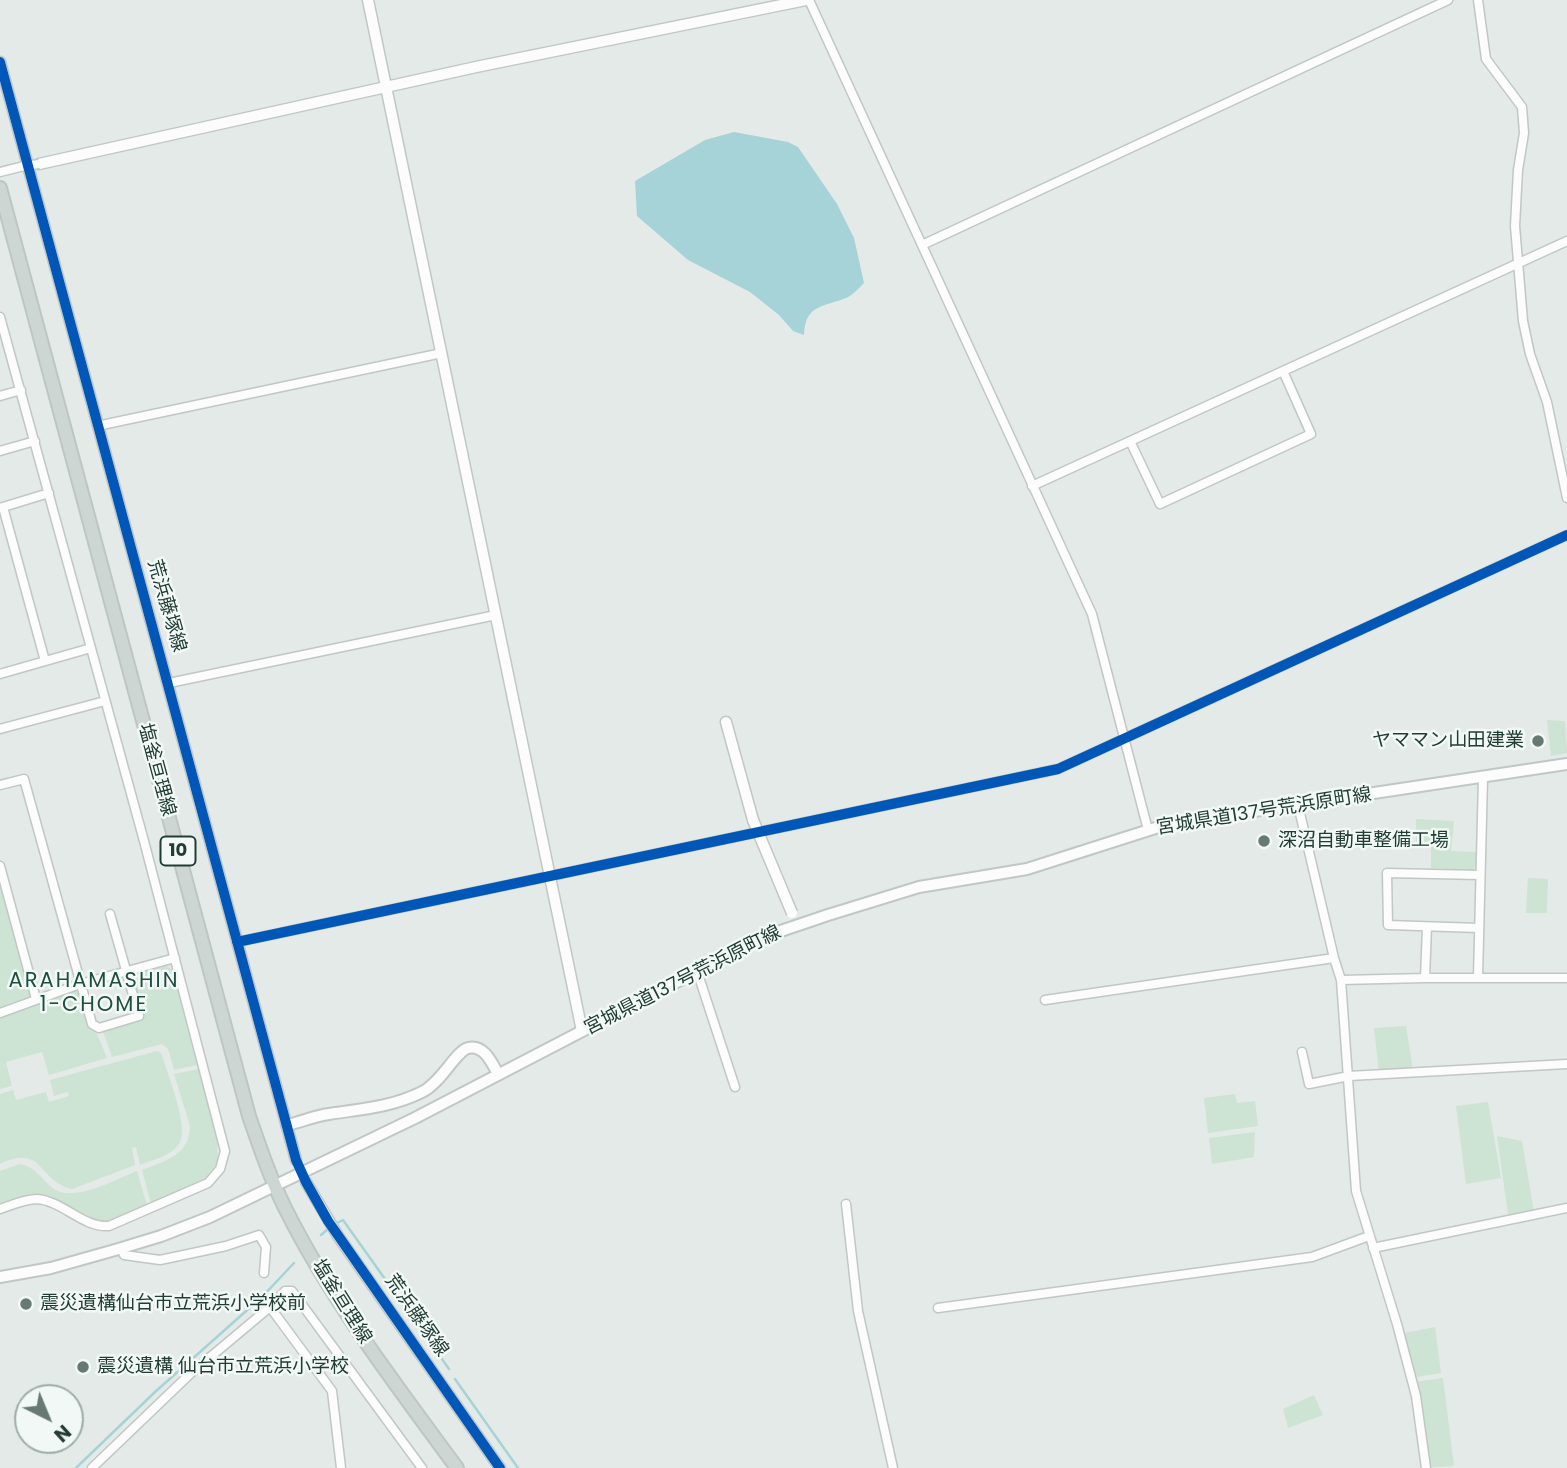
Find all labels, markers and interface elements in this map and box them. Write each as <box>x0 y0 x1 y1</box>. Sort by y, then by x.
street label: 荒浜藤塚線 <box>142 557 190 655</box>
street label: 塩釜亘理線 <box>133 721 179 819</box>
place label: ヤママン山田建業 <box>1372 730 1524 752</box>
marker: ヤママン山田建業 <box>1530 733 1546 749</box>
street label: 宮城県道137号荒浜原町線 <box>1155 784 1373 840</box>
place label: 深沼自動車整備工場 <box>1278 830 1449 852</box>
marker: 深沼自動車整備工場 <box>1256 833 1272 849</box>
road number: 10 <box>160 836 196 866</box>
street label: 宮城県道137号荒浜原町線 <box>581 921 785 1041</box>
district label: ARAHAMASHIN 1-CHOME <box>10 969 178 1019</box>
street label: 塩釜亘理線 <box>306 1256 376 1348</box>
street label: 荒浜藤塚線 <box>379 1271 453 1361</box>
place label: 震災遺構仙台市立荒浜小学校前 <box>40 1293 306 1315</box>
marker: 震災遺構仙台市立荒浜小学校前 <box>18 1296 34 1312</box>
place label: 震災遺構 仙台市立荒浜小学校 <box>97 1356 349 1378</box>
marker: 震災遺構 仙台市立荒浜小学校 <box>75 1359 91 1375</box>
north arrow <box>14 1384 84 1454</box>
text: N <box>48 1419 77 1448</box>

